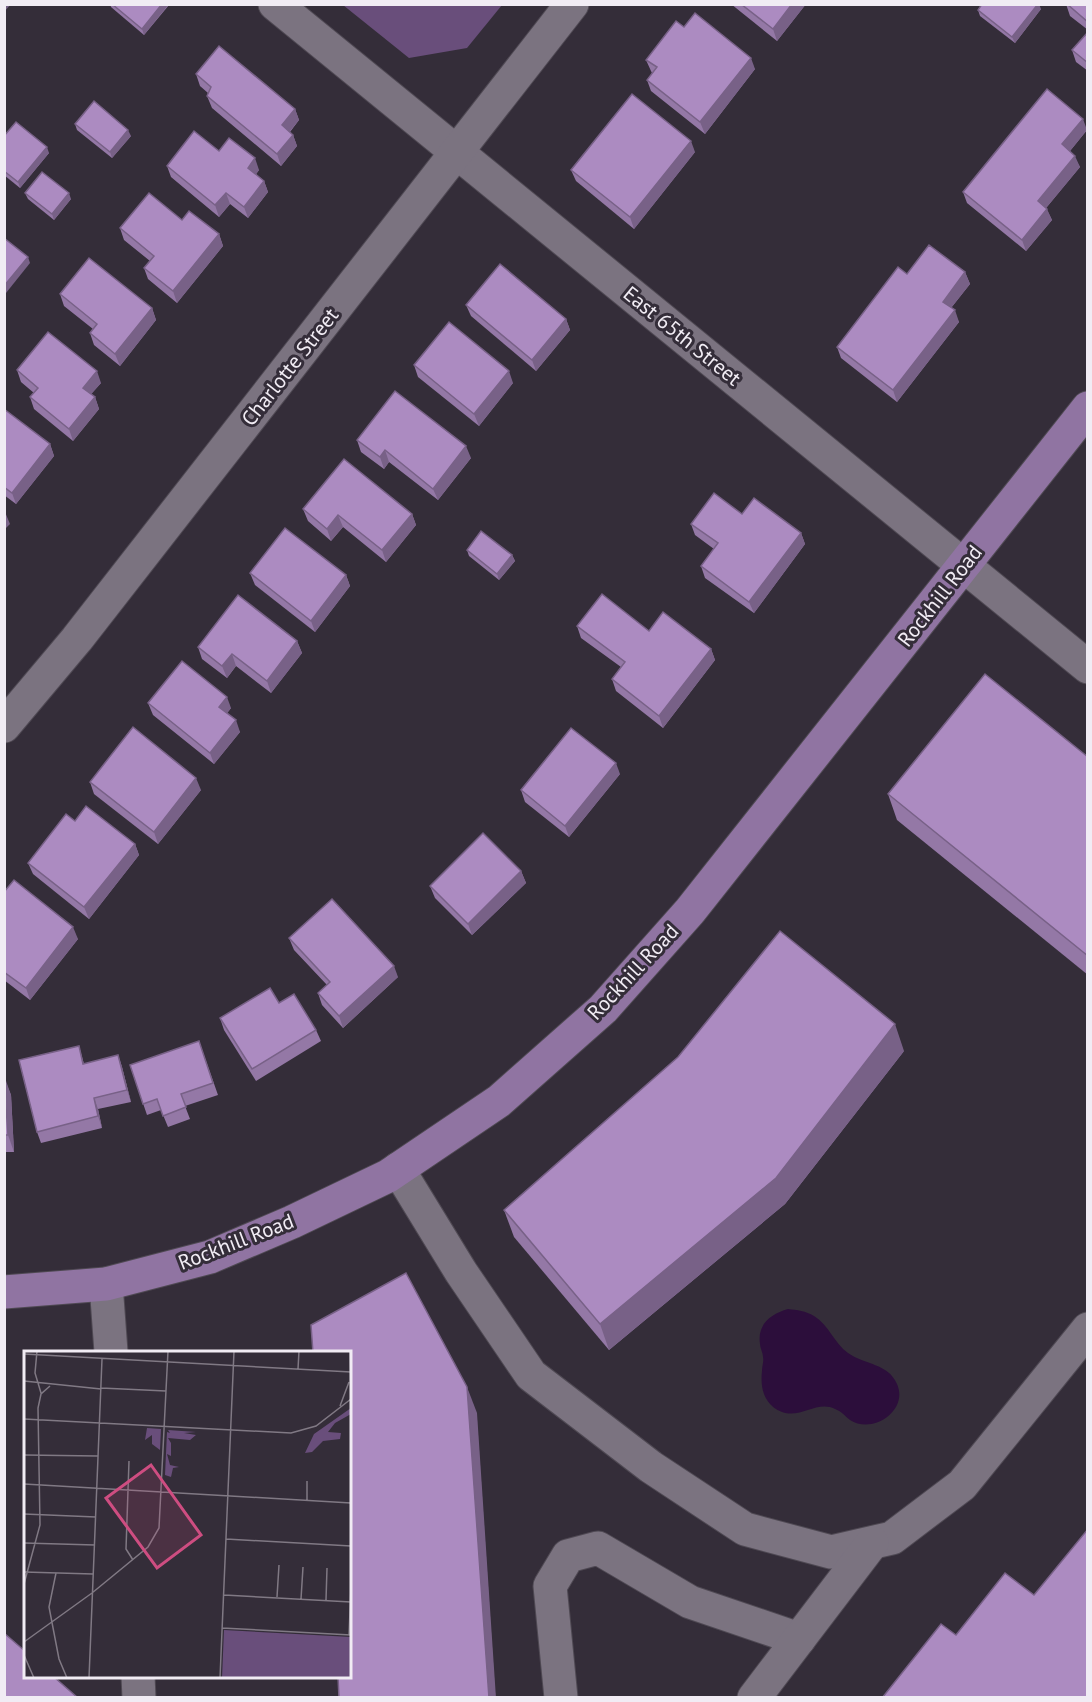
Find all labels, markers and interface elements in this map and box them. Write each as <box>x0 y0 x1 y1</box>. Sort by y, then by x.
street label: East 65th Street <box>618 280 747 391</box>
street label: Charlotte Street <box>235 302 344 431</box>
street label: Rockhill Road <box>891 539 988 652</box>
street label: Rockhill Road <box>581 918 684 1025</box>
street label: Rockhill Road <box>174 1207 297 1276</box>
inset map <box>24 1351 351 1678</box>

